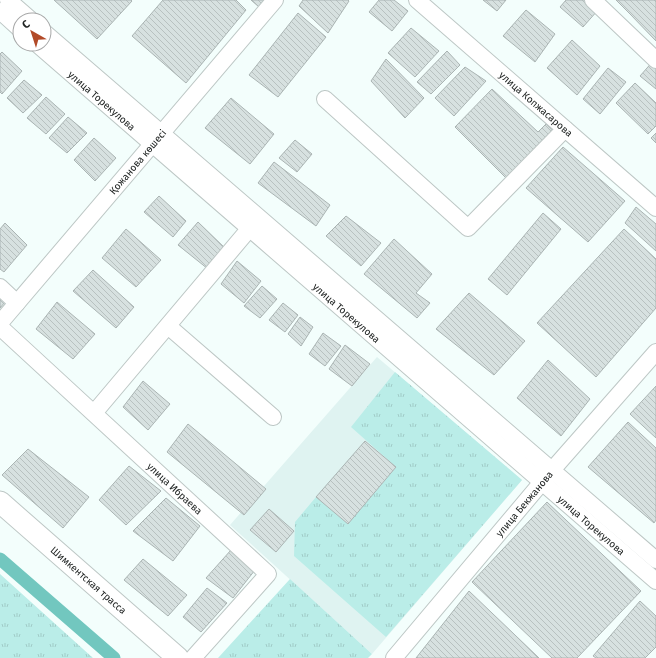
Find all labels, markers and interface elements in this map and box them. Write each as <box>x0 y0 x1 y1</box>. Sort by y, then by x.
north arrow <box>12 12 52 52</box>
text: С <box>19 17 33 32</box>
street label: улица Торекулова <box>65 69 137 134</box>
street label: улица Копжасарова <box>496 69 575 140</box>
street label: Қожанова көшесі <box>107 127 169 197</box>
street label: улица Торекулова <box>310 281 382 346</box>
street label: улица Ибраева <box>144 461 204 517</box>
street label: улица Бекжанова <box>494 469 556 539</box>
street label: улица Торекулова <box>555 493 627 558</box>
street label: Шимкентская трасса <box>48 544 128 617</box>

